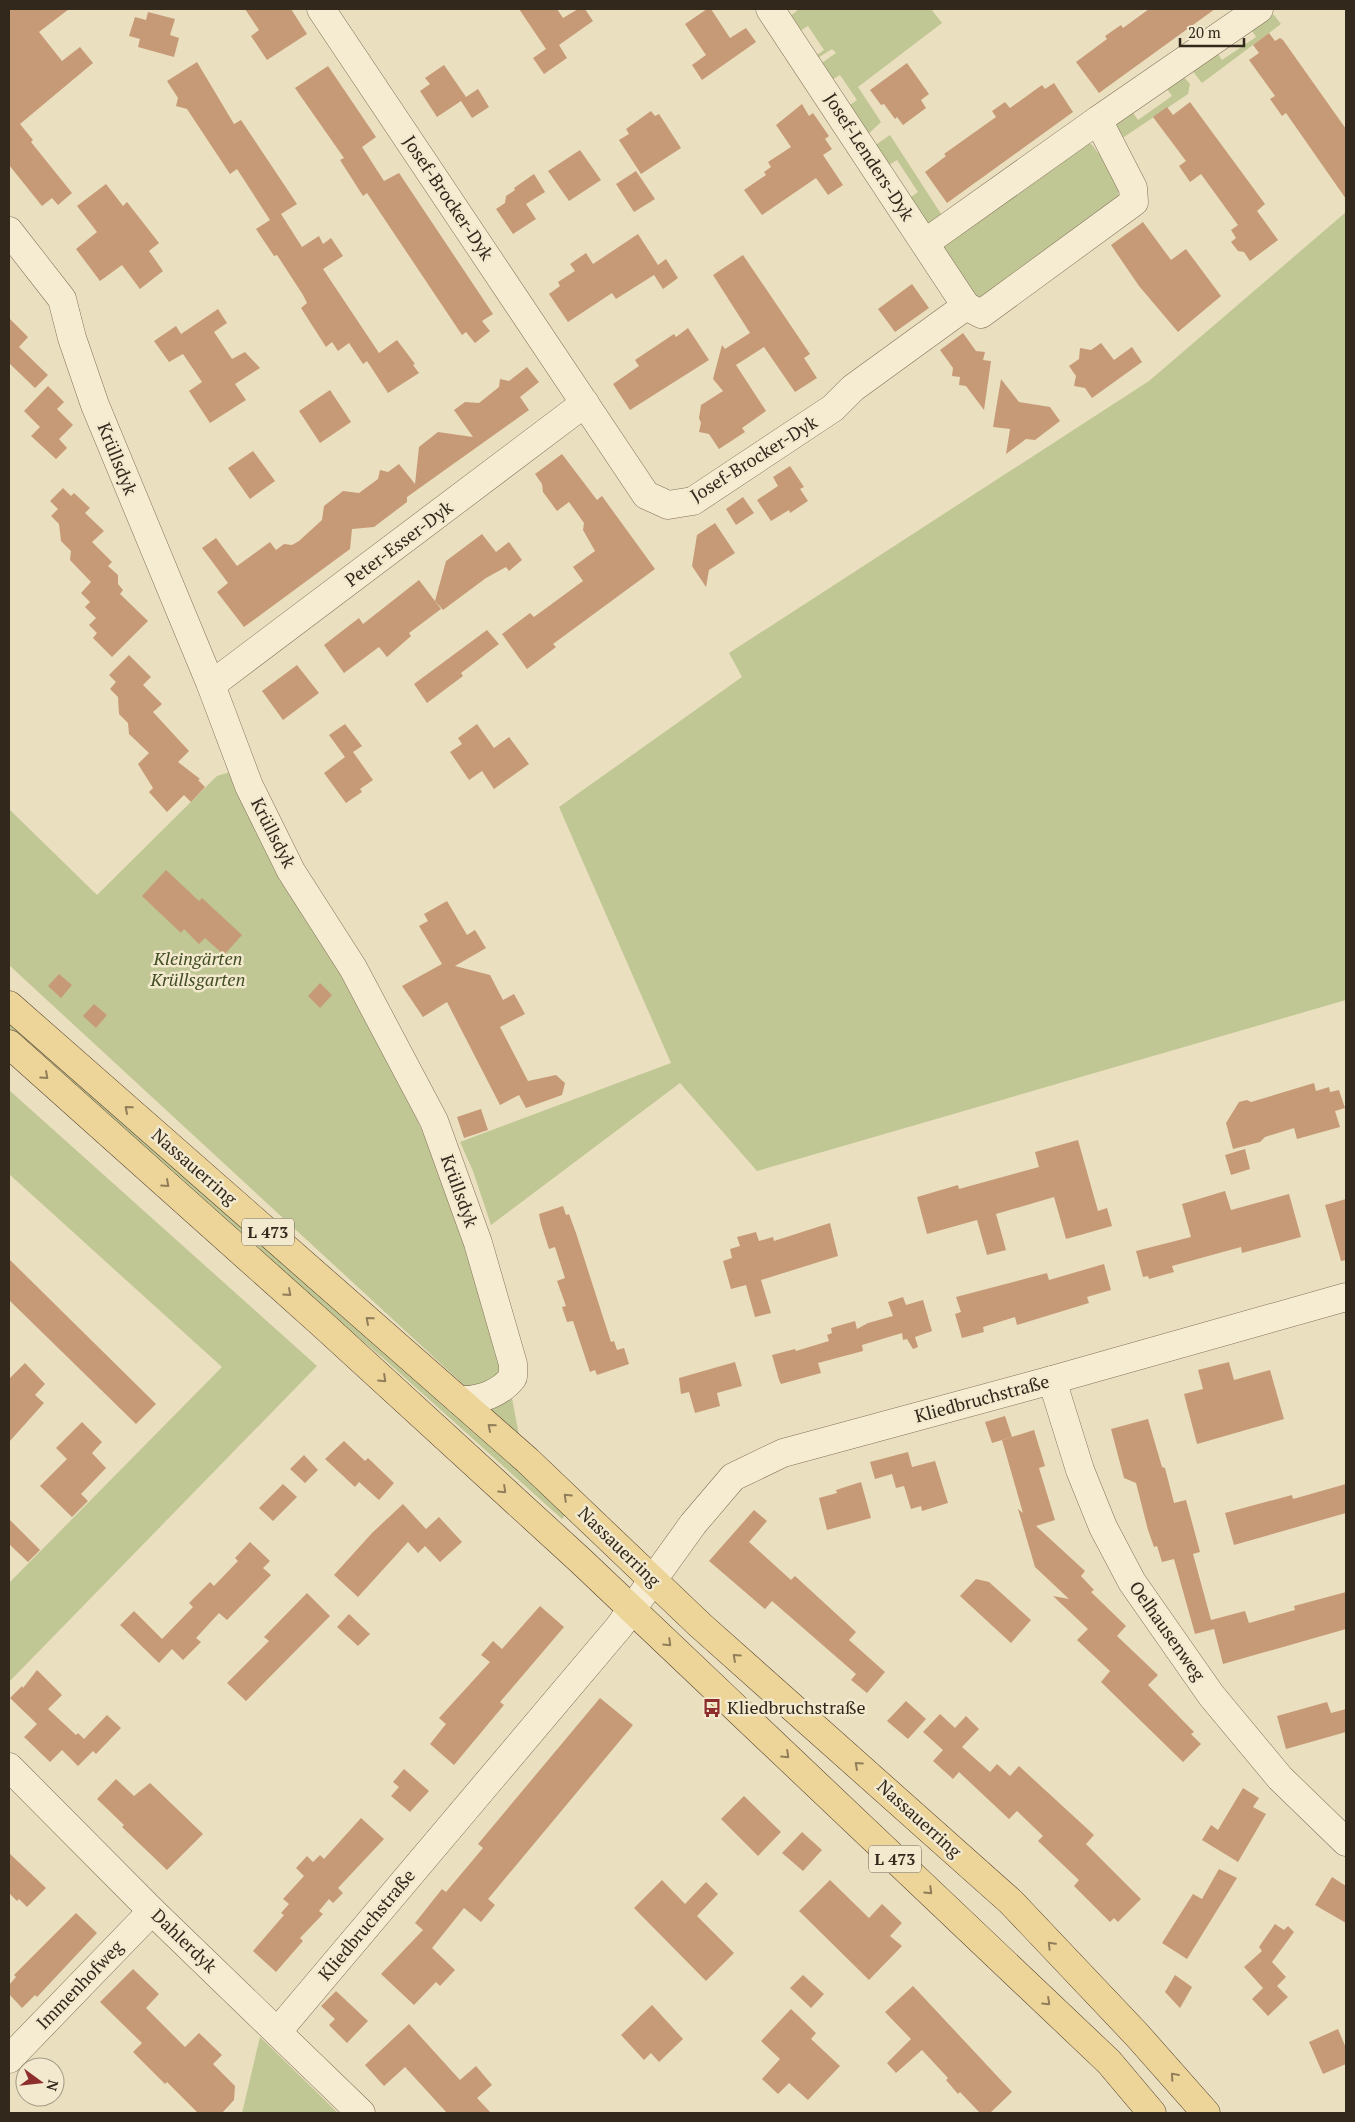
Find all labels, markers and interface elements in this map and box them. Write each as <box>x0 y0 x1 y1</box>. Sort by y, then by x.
scale bar <box>1180 15 1244 47</box>
text: 20 m <box>1188 22 1221 42</box>
street label: Josef-Lenders-Dyk <box>819 88 921 226</box>
street label: Josef-Brocker-Dyk <box>398 130 500 265</box>
street label: Josef-Brocker-Dyk <box>685 409 822 507</box>
street label: Krüllsdyk <box>93 419 144 499</box>
street label: Peter-Esser-Dyk <box>340 494 458 592</box>
street label: Krüllsdyk <box>246 793 302 872</box>
park label: Kleingärten Krüllsgarten <box>150 946 245 991</box>
one-way arrow <box>40 1070 49 1079</box>
one-way arrow <box>124 1106 133 1115</box>
street label: Nassauerring <box>147 1123 243 1210</box>
street label: Krüllsdyk <box>436 1151 484 1231</box>
one-way arrow <box>161 1179 170 1188</box>
road number: L 473 <box>242 1218 294 1246</box>
one-way arrow <box>282 1287 291 1296</box>
one-way arrow <box>365 1317 374 1326</box>
street label: Kliedbruchstraße <box>912 1369 1052 1428</box>
one-way arrow <box>377 1374 386 1383</box>
one-way arrow <box>487 1424 496 1433</box>
one-way arrow <box>497 1484 506 1493</box>
one-way arrow <box>563 1494 572 1503</box>
street label: Nassauerring <box>573 1501 666 1592</box>
street label: Oelhausenweg <box>1125 1576 1211 1686</box>
one-way arrow <box>662 1637 671 1646</box>
one-way arrow <box>733 1654 742 1663</box>
place label: Kliedbruchstraße <box>727 1695 866 1719</box>
bus stop icon: Kliedbruchstraße <box>701 1697 723 1719</box>
one-way arrow <box>780 1749 789 1758</box>
one-way arrow <box>854 1761 863 1770</box>
street label: Nassauerring <box>872 1774 967 1863</box>
road number: L 473 <box>869 1846 921 1872</box>
street label: Kliedbruchstraße <box>313 1864 420 1985</box>
one-way arrow <box>923 1885 932 1894</box>
street label: Dahlerdyk <box>147 1903 223 1978</box>
street label: Immenhofweg <box>31 1934 128 2034</box>
one-way arrow <box>1048 1941 1057 1950</box>
one-way arrow <box>1041 1997 1050 2006</box>
north arrow <box>15 2057 65 2107</box>
one-way arrow <box>1170 2073 1179 2082</box>
text: N <box>42 2078 64 2093</box>

